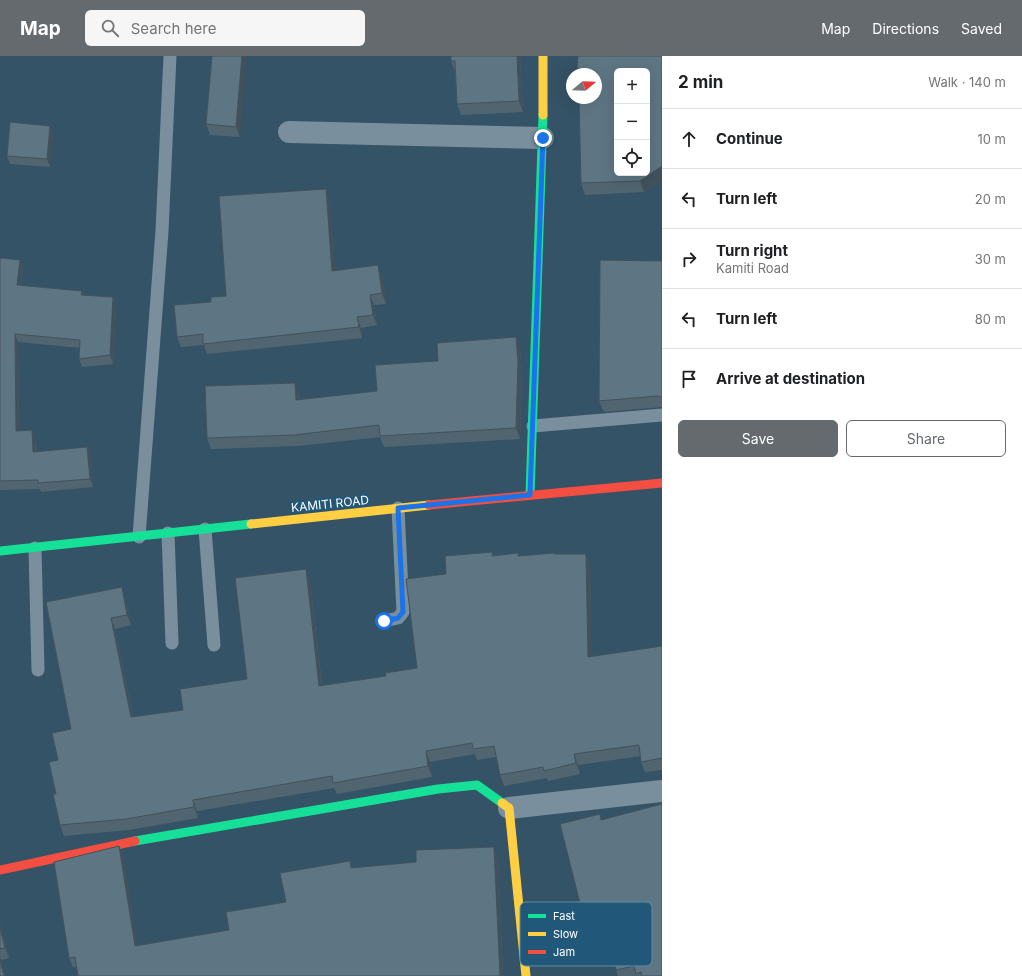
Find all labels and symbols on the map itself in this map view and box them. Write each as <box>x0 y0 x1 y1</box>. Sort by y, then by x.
north arrow <box>566 68 602 104</box>
route end <box>534 129 552 147</box>
street label: KAMITI ROAD <box>290 492 370 515</box>
route start <box>375 612 393 630</box>
legend <box>520 902 652 966</box>
text: Fast <box>553 909 575 923</box>
text: Slow <box>553 927 578 941</box>
text: Jam <box>553 945 575 959</box>

